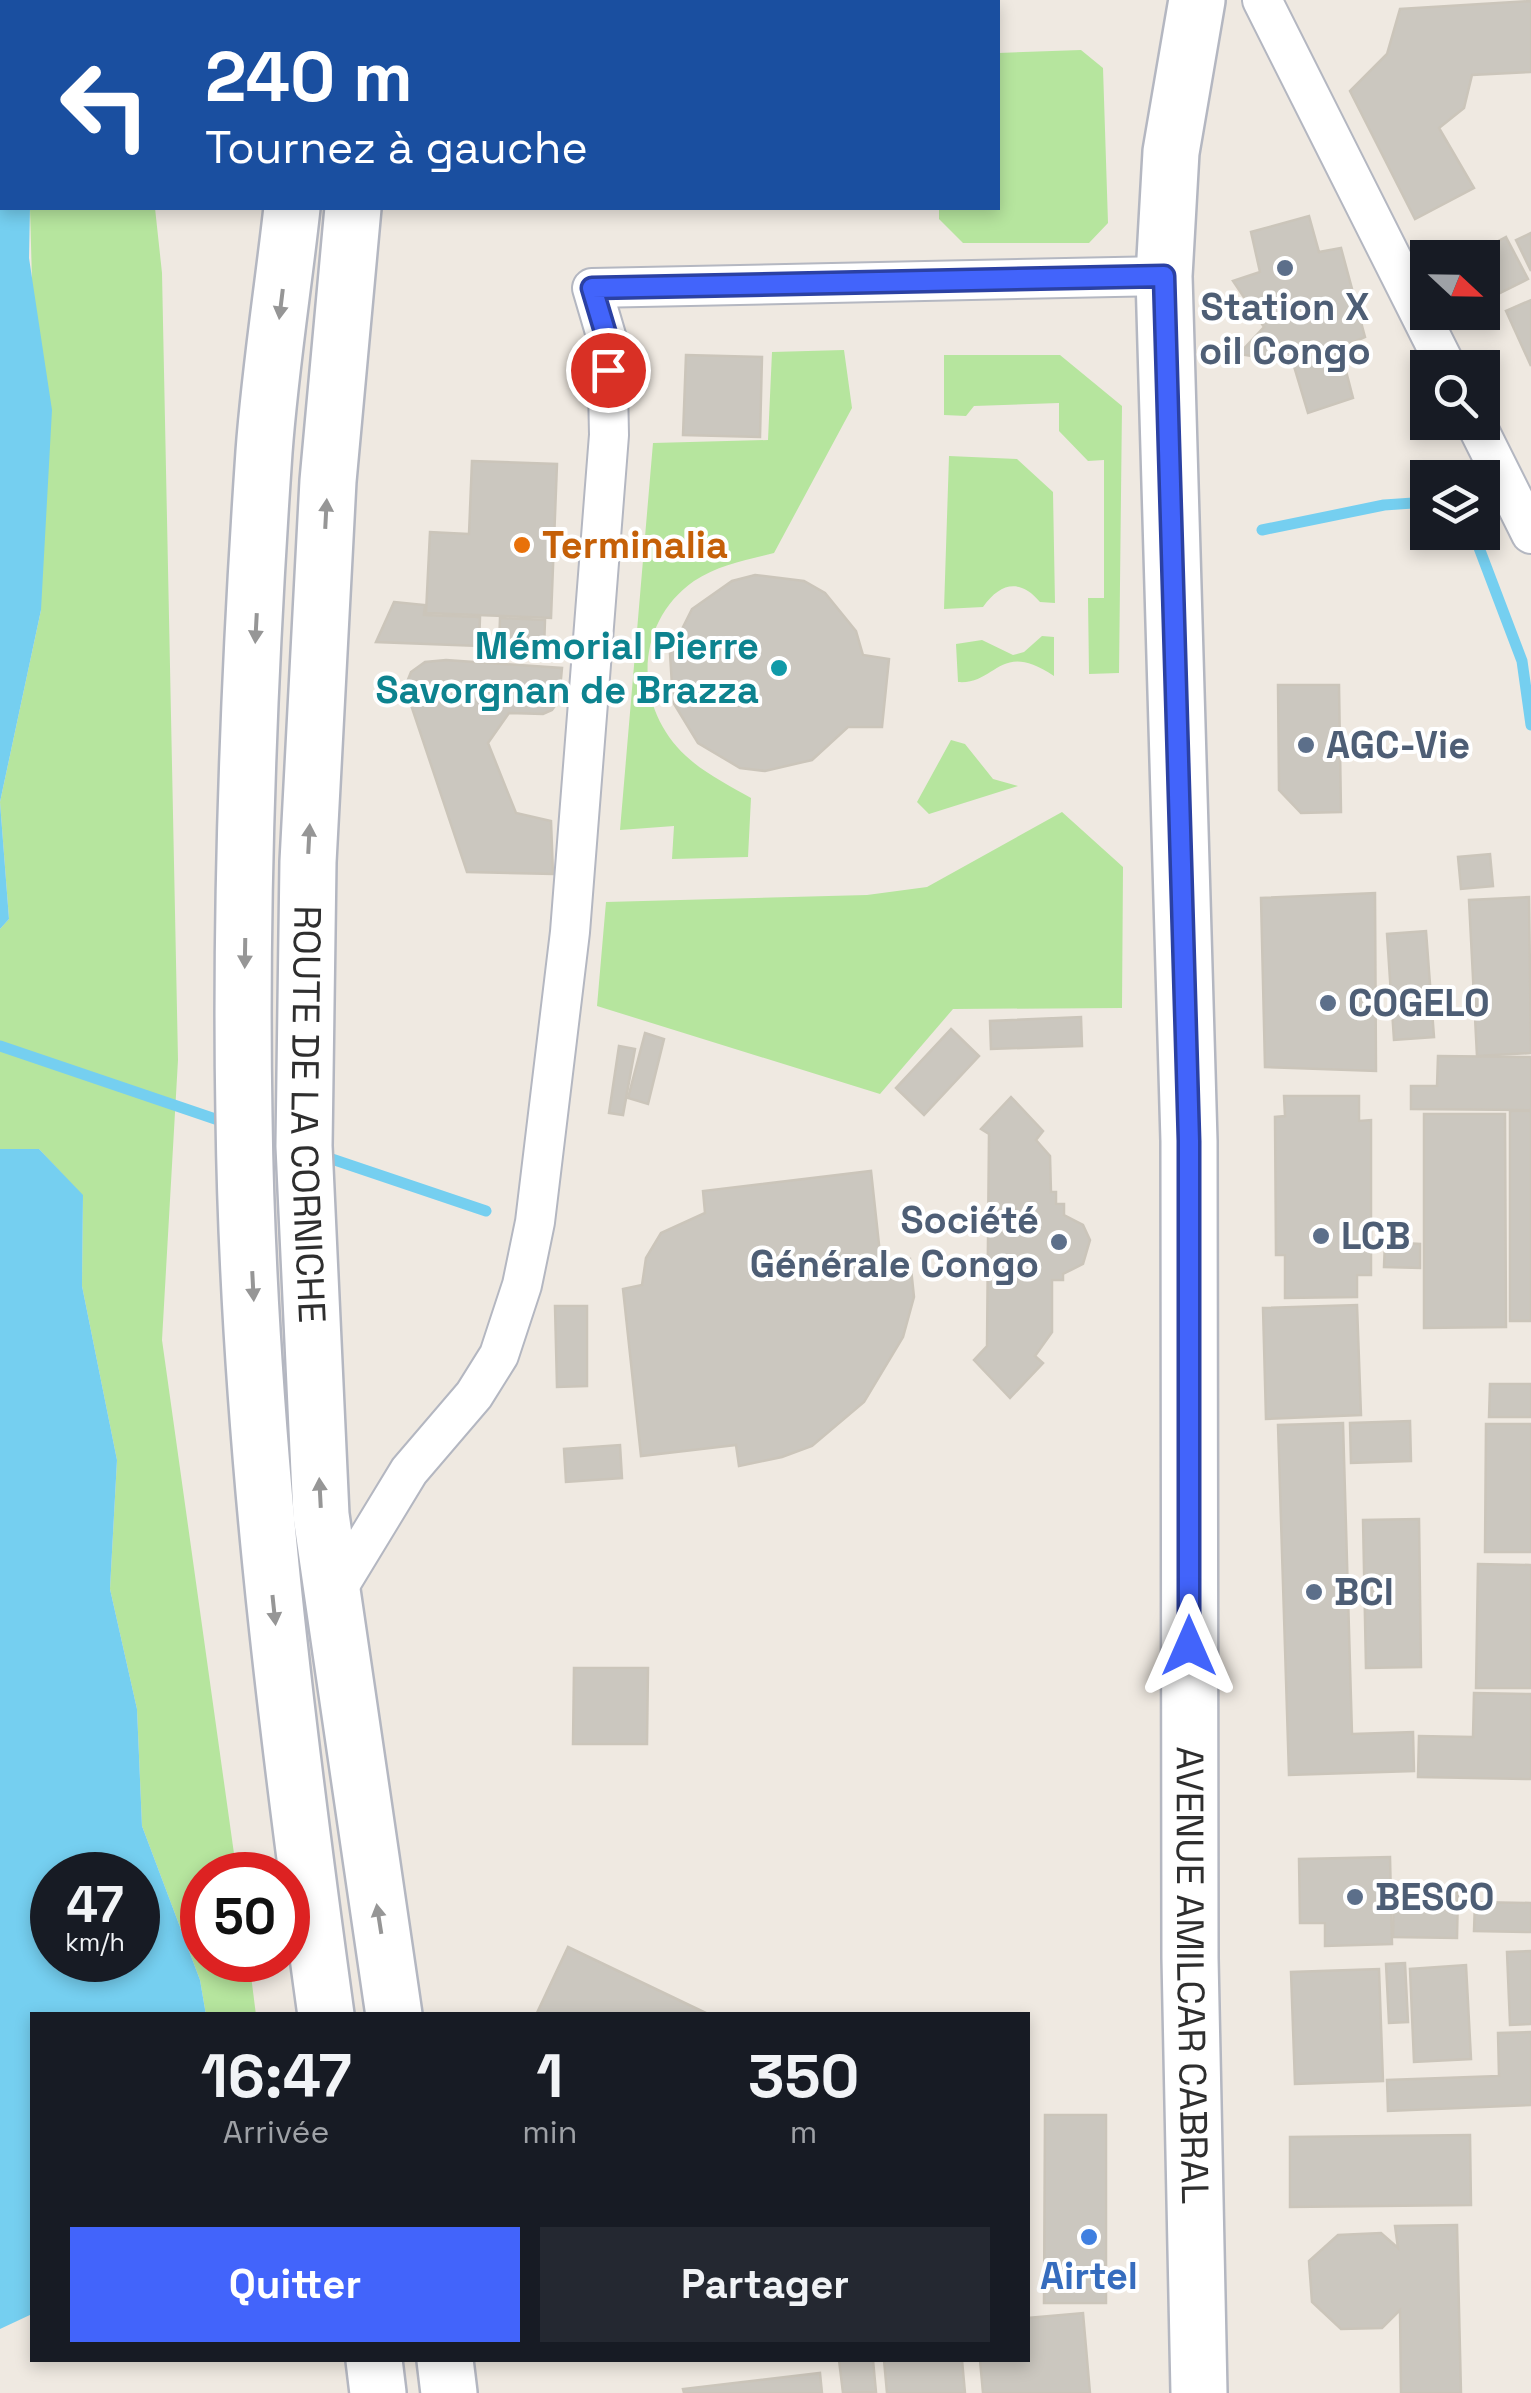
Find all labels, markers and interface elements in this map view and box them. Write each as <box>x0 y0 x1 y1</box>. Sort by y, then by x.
text: 240 m <box>205 32 413 121</box>
icon: left <box>40 40 170 170</box>
text: Tournez à gauche <box>205 119 588 176</box>
north arrow <box>1410 240 1500 330</box>
map controls <box>1410 240 1500 550</box>
marker: Station X oil Congo <box>1274 257 1296 279</box>
place label: Station X oil Congo <box>1199 283 1371 375</box>
one-way arrow <box>273 289 289 321</box>
pin <box>566 328 651 413</box>
icon: arrive <box>581 343 636 398</box>
button: search <box>1410 350 1500 440</box>
button: layers <box>1410 460 1500 550</box>
one-way arrow <box>318 498 334 530</box>
place label: Terminalia <box>542 521 728 569</box>
marker: Terminalia <box>511 534 533 556</box>
one-way arrow <box>248 613 264 645</box>
place label: Mémorial Pierre Savorgnan de Brazza <box>376 622 759 714</box>
marker: Mémorial Pierre Savorgnan de Brazza <box>768 657 790 679</box>
place label: AGC-Vie <box>1326 721 1470 769</box>
marker: AGC-Vie <box>1295 734 1317 756</box>
one-way arrow <box>301 822 317 854</box>
street label: ROUTE DE LA CORNICHE <box>280 905 336 1324</box>
one-way arrow <box>237 937 253 969</box>
place label: COGELO <box>1348 979 1490 1027</box>
marker: COGELO <box>1317 992 1339 1014</box>
place label: Société Générale Congo <box>750 1196 1039 1288</box>
place label: LCB <box>1341 1212 1410 1260</box>
marker: LCB <box>1310 1225 1332 1247</box>
marker: Société Générale Congo <box>1048 1231 1070 1253</box>
one-way arrow <box>245 1270 261 1302</box>
one-way arrow <box>312 1476 328 1508</box>
place label: BCI <box>1334 1568 1394 1616</box>
marker: BCI <box>1303 1581 1325 1603</box>
position arrow <box>1137 1594 1241 1698</box>
one-way arrow <box>266 1595 282 1626</box>
street label: AVENUE AMILCAR CABRAL <box>1166 1746 1219 2205</box>
speed limit sign: 50 <box>180 1852 310 1982</box>
text: 47 <box>66 1873 124 1937</box>
place label: BESCO <box>1375 1873 1494 1921</box>
marker: BESCO <box>1344 1886 1366 1908</box>
one-way arrow <box>371 1902 387 1934</box>
text: km/h <box>65 1926 125 1958</box>
text: 16:47 <box>201 2038 352 2115</box>
text: 1 <box>536 2038 563 2115</box>
text: 350 <box>748 2038 859 2115</box>
text: Arrivée <box>223 2112 329 2152</box>
text: min <box>522 2112 577 2152</box>
text: m <box>790 2112 817 2152</box>
marker: Airtel <box>1078 2226 1100 2248</box>
button: Quitter <box>70 2227 520 2342</box>
button: Partager <box>540 2227 990 2342</box>
place label: Airtel <box>1040 2252 1138 2300</box>

